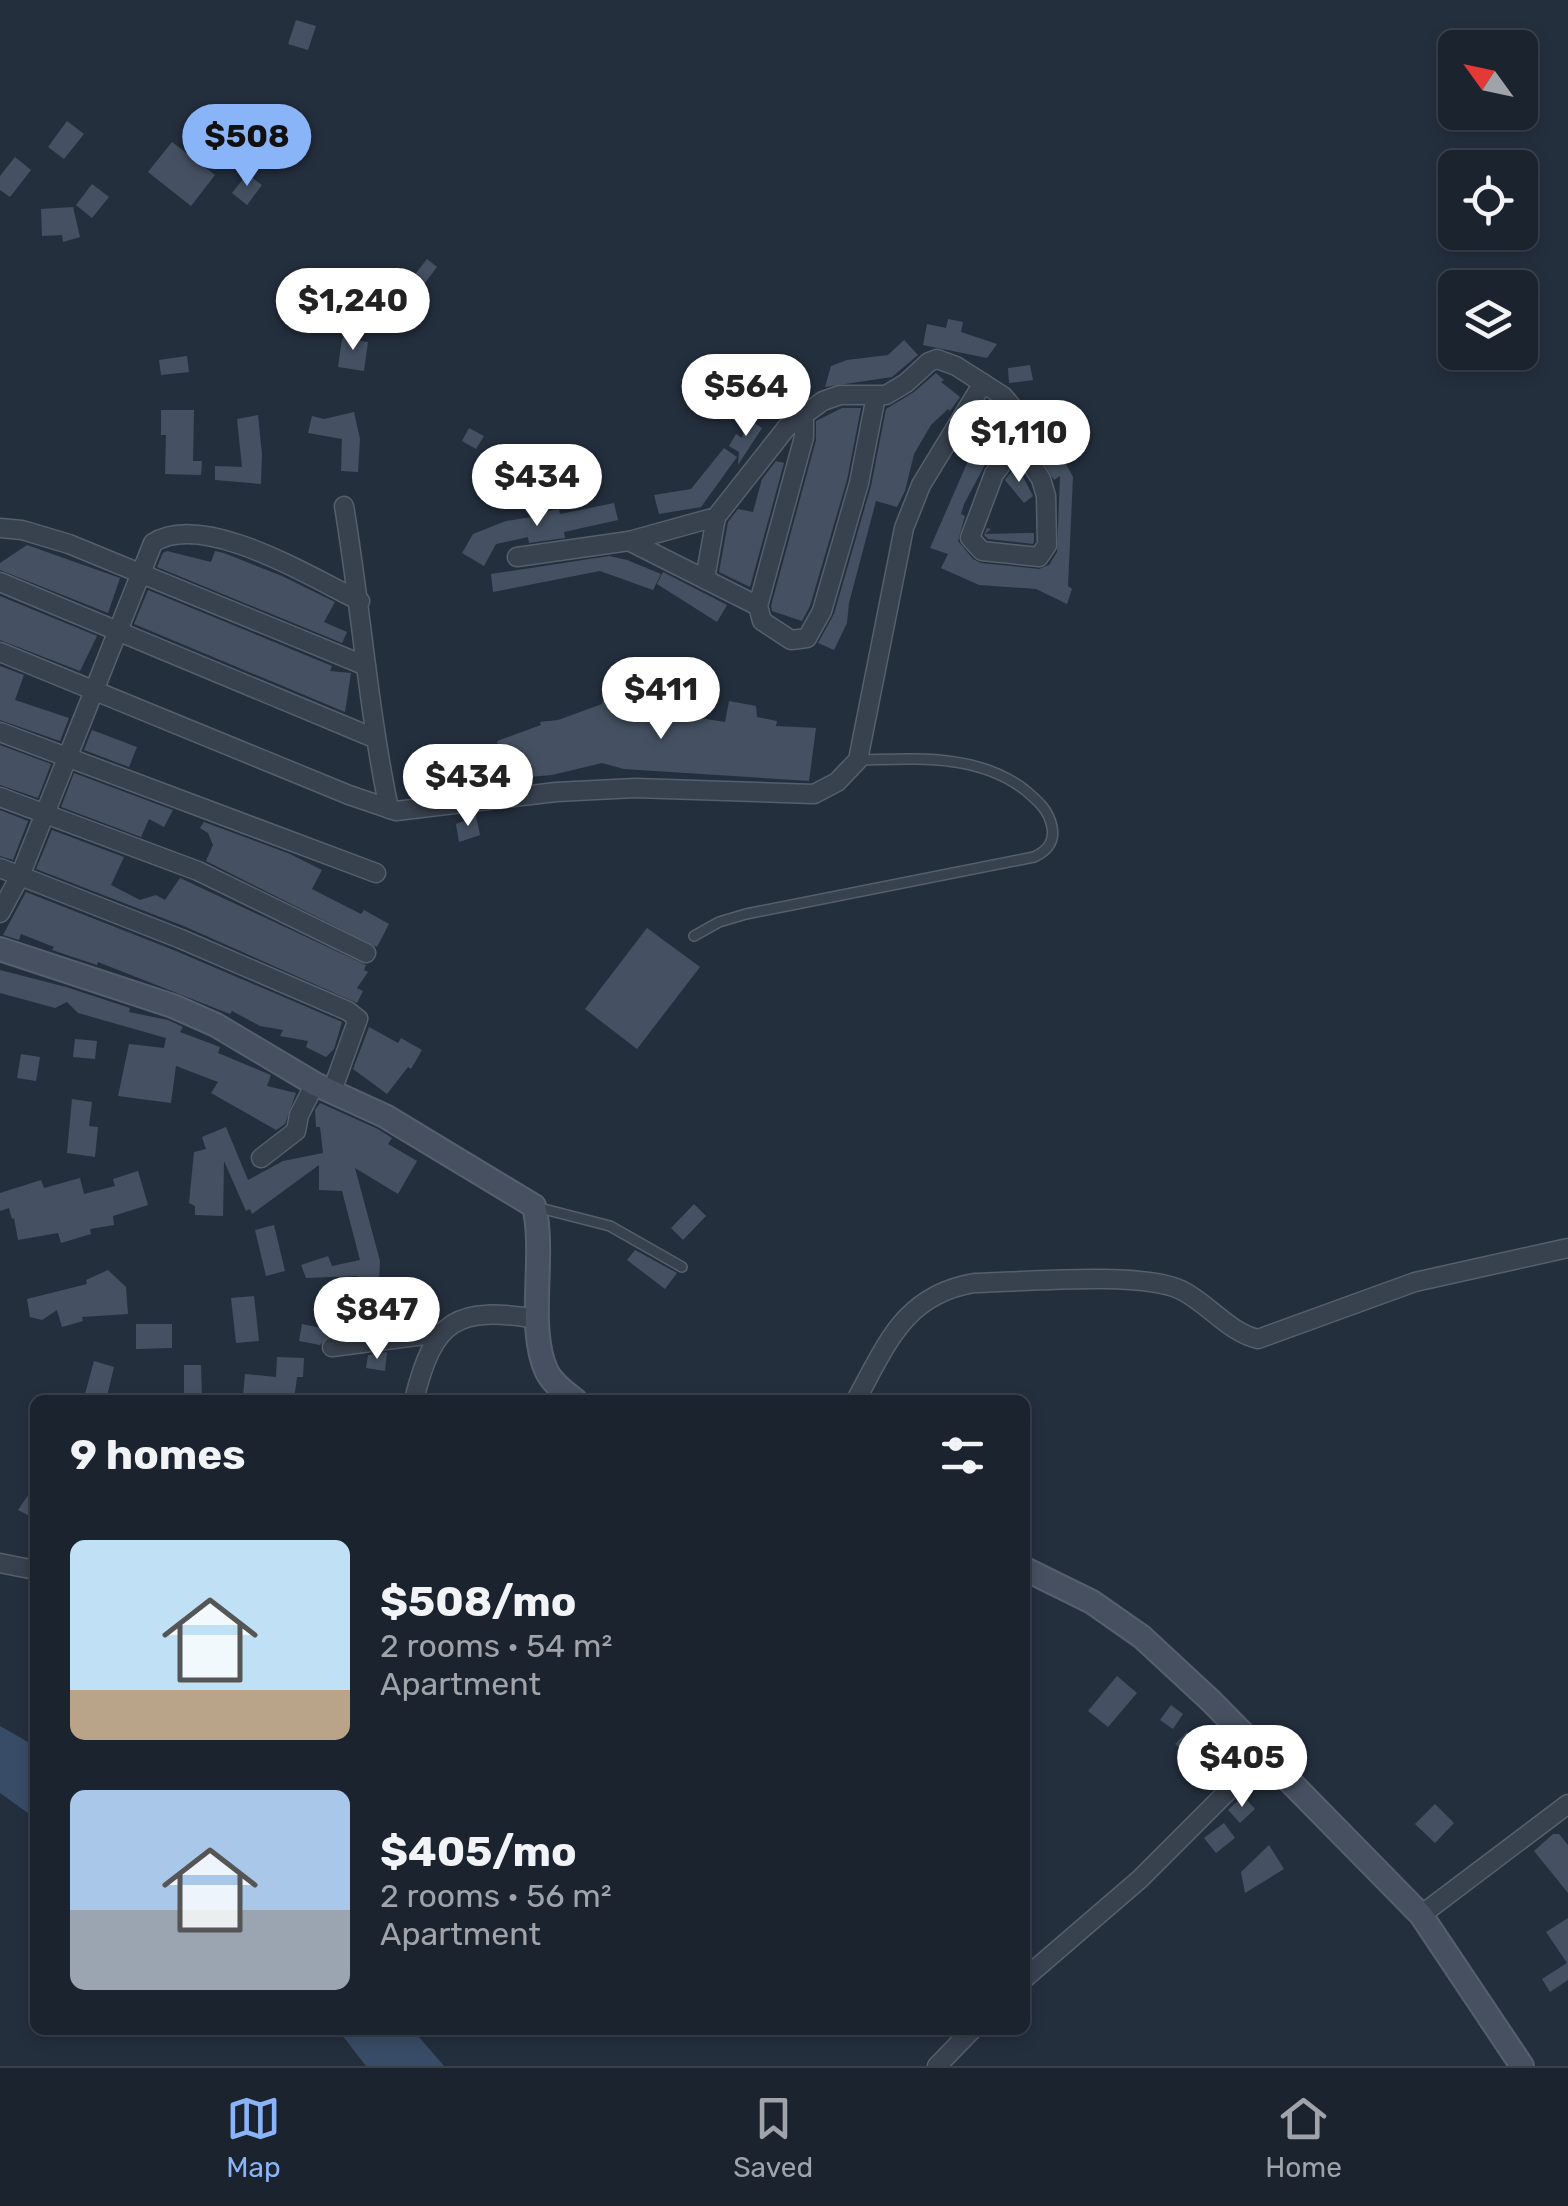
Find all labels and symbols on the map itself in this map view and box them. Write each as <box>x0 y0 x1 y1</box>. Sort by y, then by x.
north arrow <box>1438 30 1538 130</box>
pin: $508 <box>188 104 306 189</box>
pin: $1,240 <box>272 268 434 353</box>
pin: $564 <box>687 354 805 439</box>
pin: $1,110 <box>938 400 1100 485</box>
pin: $434 <box>478 444 596 529</box>
pin: $411 <box>602 657 720 742</box>
pin: $434 <box>409 744 527 829</box>
pin: $847 <box>318 1277 436 1362</box>
pin: $405 <box>1183 1725 1301 1810</box>

